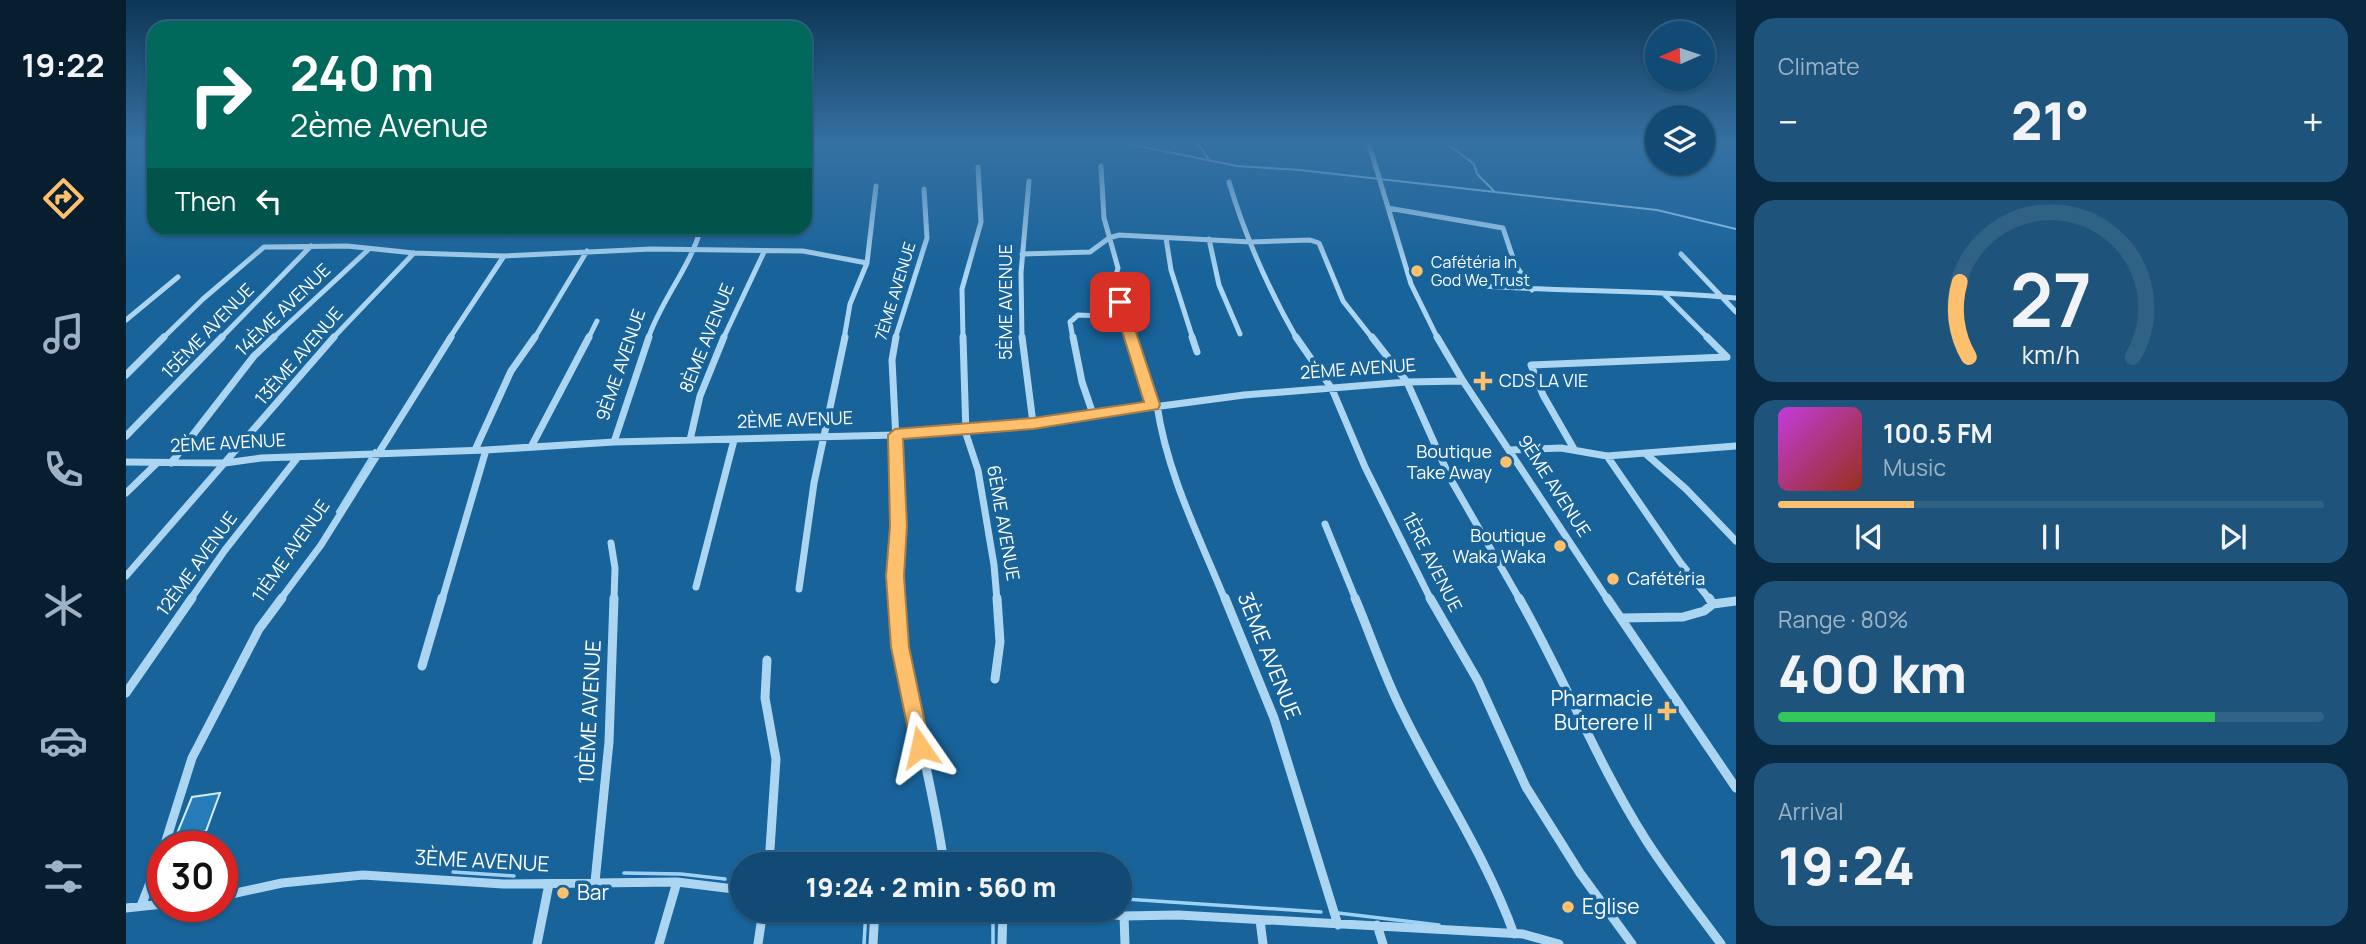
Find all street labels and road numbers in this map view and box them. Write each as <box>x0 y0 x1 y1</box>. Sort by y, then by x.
street label: 7ÈME AVENUE <box>870 239 920 343</box>
street label: 5ÈME AVENUE <box>993 244 1017 360</box>
street label: 14ÈME AVENUE <box>230 258 335 361</box>
street label: 15ÈME AVENUE <box>156 278 259 383</box>
street label: 8ÈME AVENUE <box>673 279 739 396</box>
street label: 13ÈME AVENUE <box>249 301 348 410</box>
street label: 9ÈME AVENUE <box>590 305 650 424</box>
street label: 2ÈME AVENUE <box>1299 352 1417 384</box>
street label: 2ÈME AVENUE <box>737 405 853 433</box>
street label: 2ÈME AVENUE <box>169 427 286 457</box>
street label: 9ÈME AVENUE <box>1513 430 1597 541</box>
street label: 6ÈME AVENUE <box>982 463 1026 582</box>
street label: 11ÈME AVENUE <box>246 494 334 606</box>
street label: 12ÈME AVENUE <box>150 507 242 620</box>
street label: 1ÈRE AVENUE <box>1397 508 1468 616</box>
street label: 3ÈME AVENUE <box>1232 588 1308 723</box>
street label: 10ÈME AVENUE <box>571 639 607 785</box>
street label: 3ÈME AVENUE <box>414 842 550 878</box>

